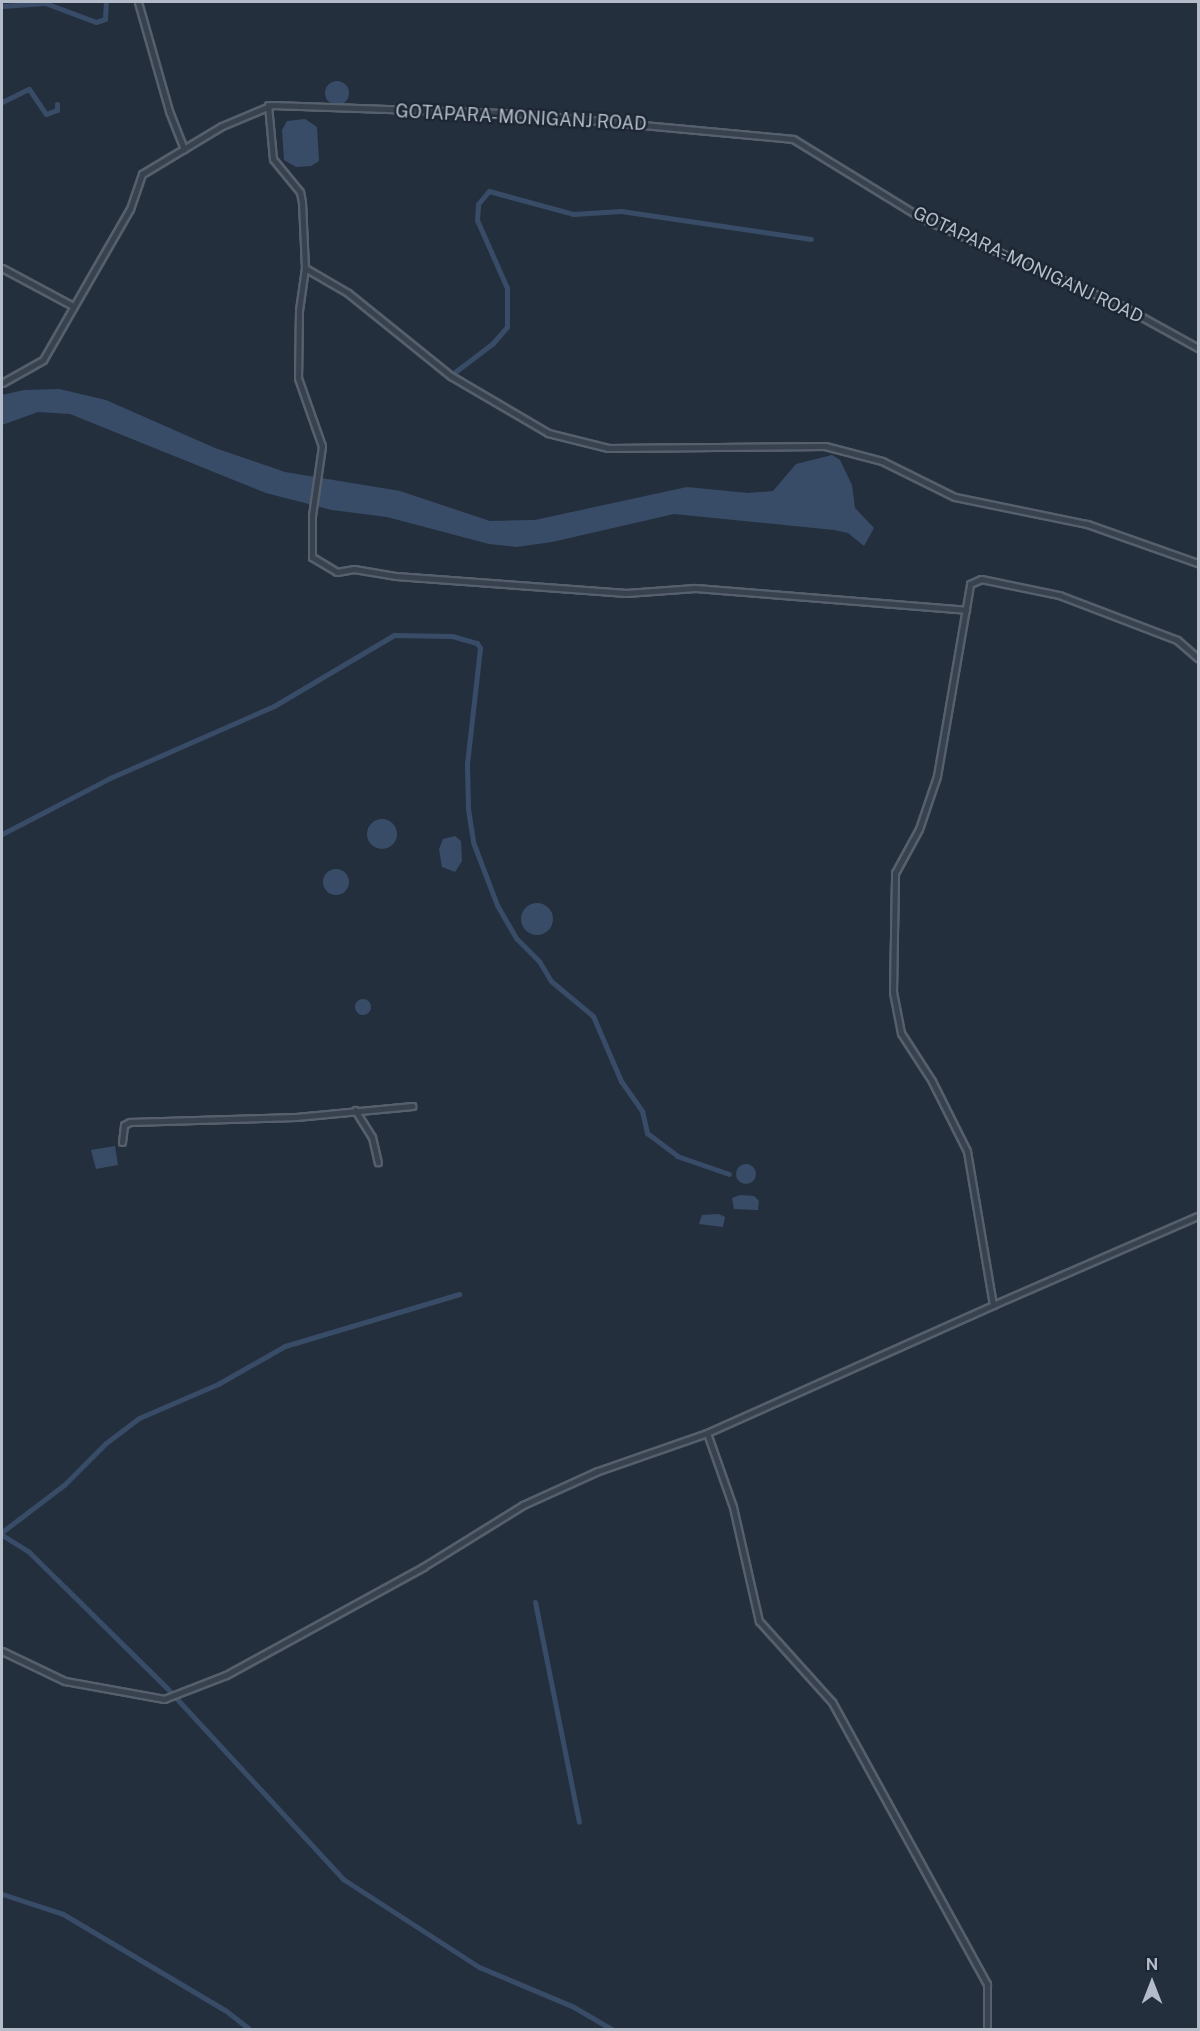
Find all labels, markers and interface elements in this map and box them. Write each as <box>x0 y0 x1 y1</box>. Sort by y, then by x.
street label: GOTAPARA-MONIGANJ ROAD <box>395 101 647 135</box>
street label: GOTAPARA-MONIGANJ ROAD <box>909 202 1147 328</box>
north arrow <box>1122 1953 1182 2013</box>
text: N <box>1146 1955 1158 1974</box>

